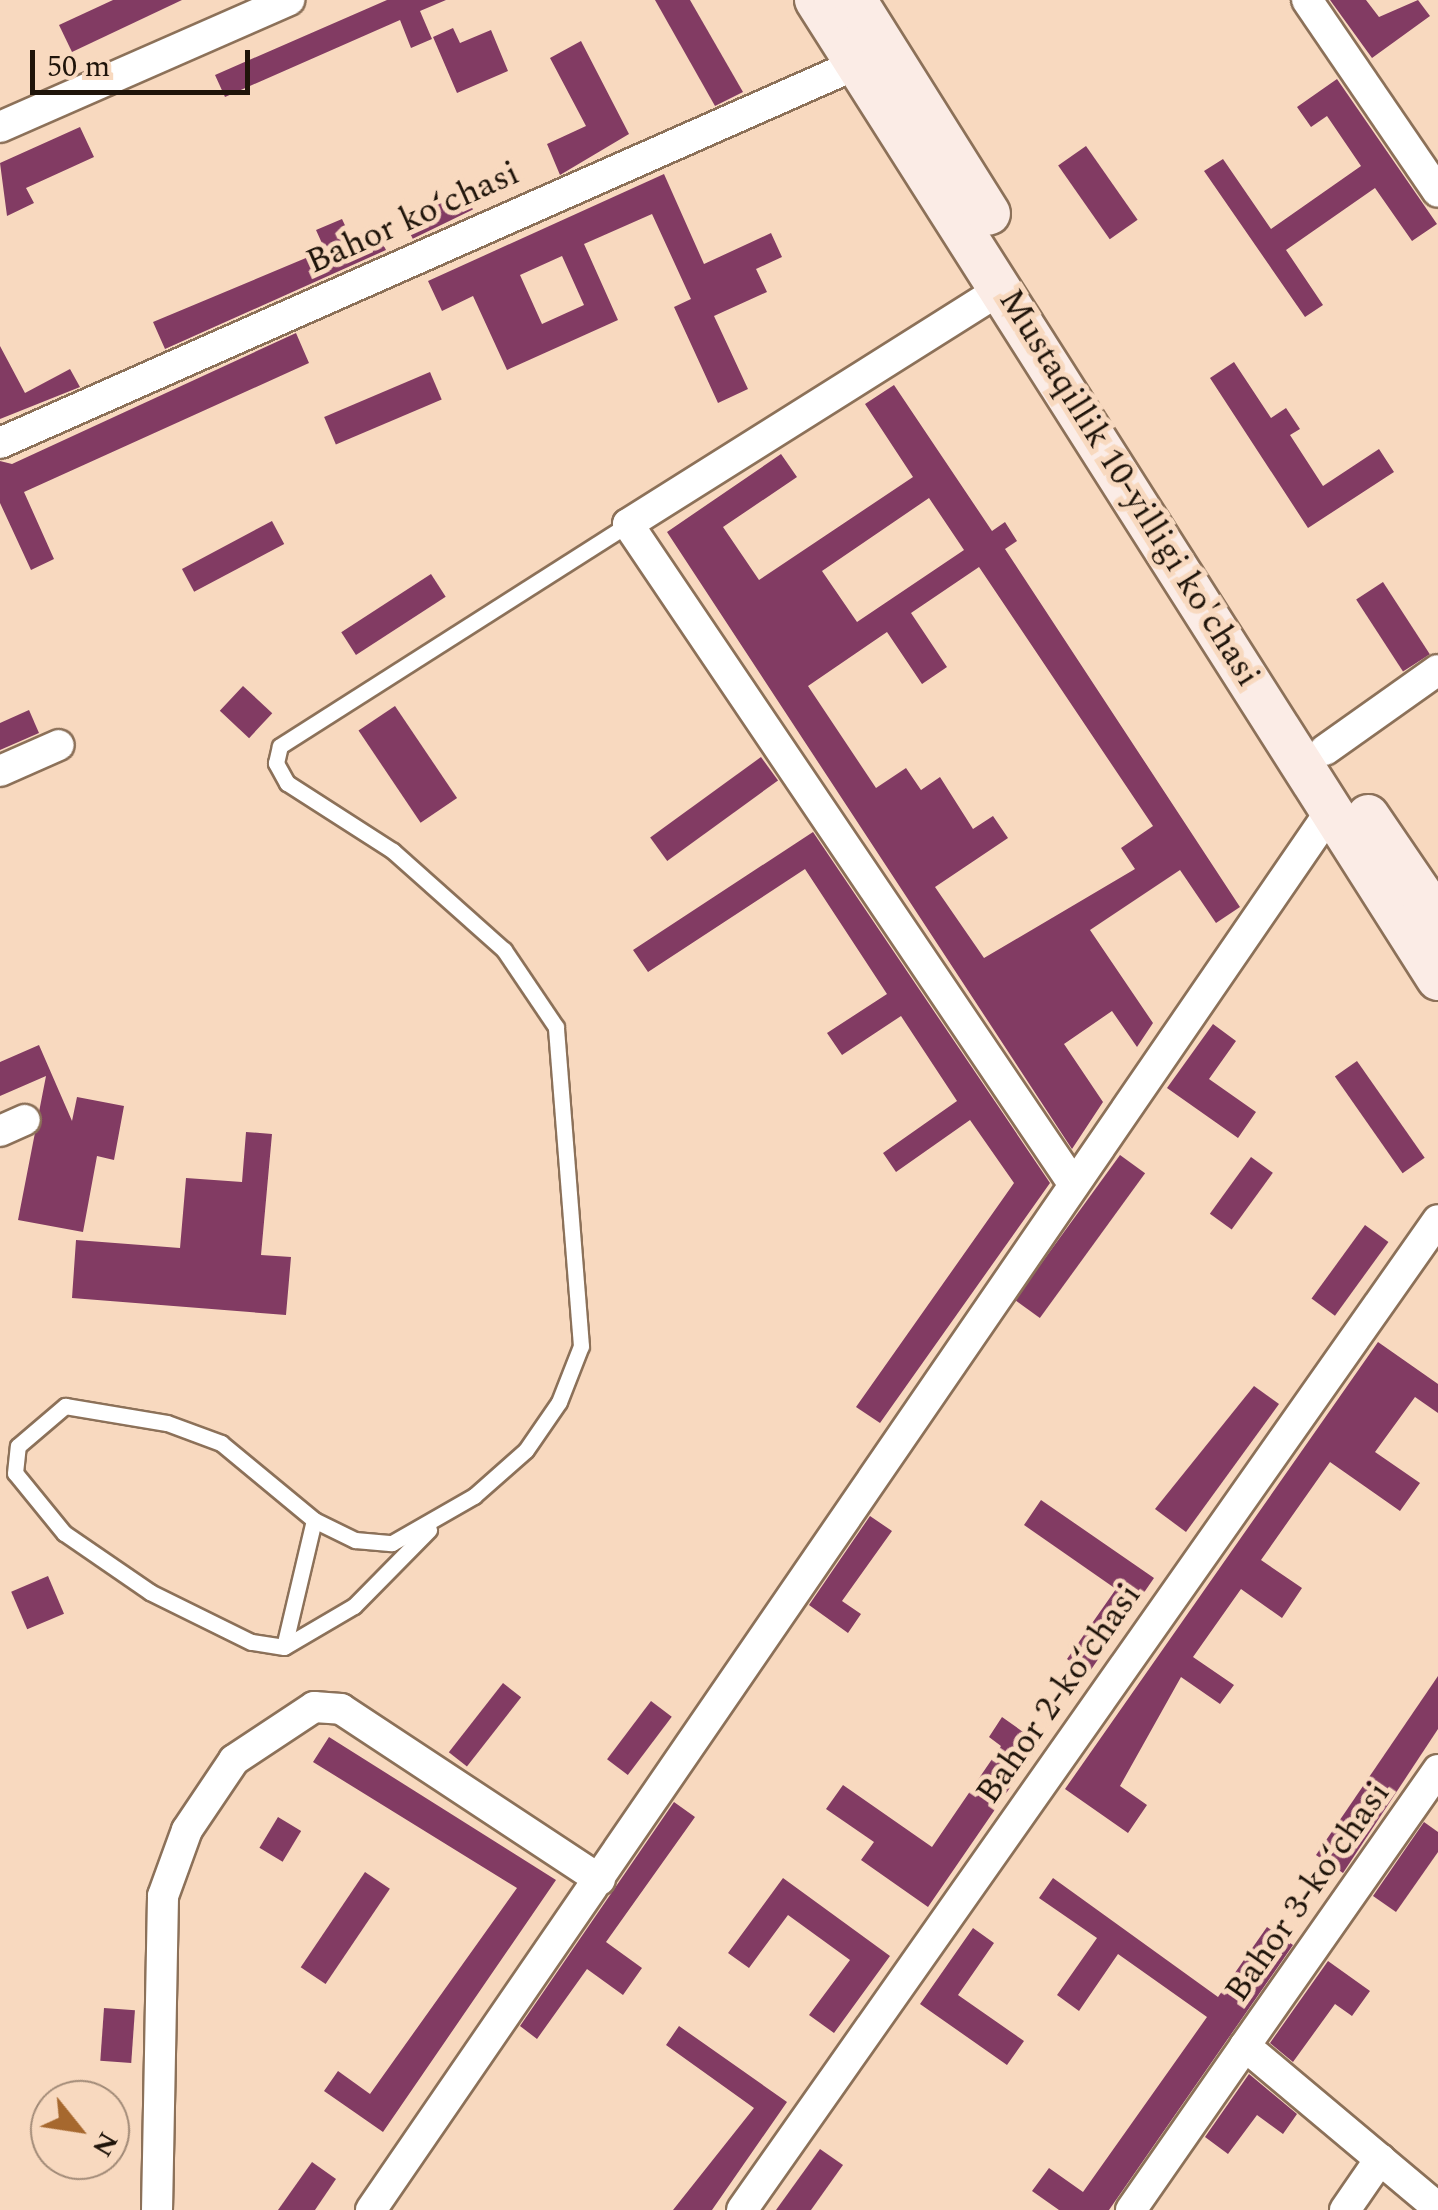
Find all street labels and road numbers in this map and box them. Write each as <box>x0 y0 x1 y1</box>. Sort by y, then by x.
street label: Bahor koʻchasi <box>300 152 526 284</box>
street label: Mustaqillik 10-yilligi ko'chasi <box>989 282 1269 694</box>
street label: Bahor 2-koʻchasi <box>967 1576 1151 1812</box>
street label: Bahor 3-koʻchasi <box>1216 1774 1400 2010</box>

